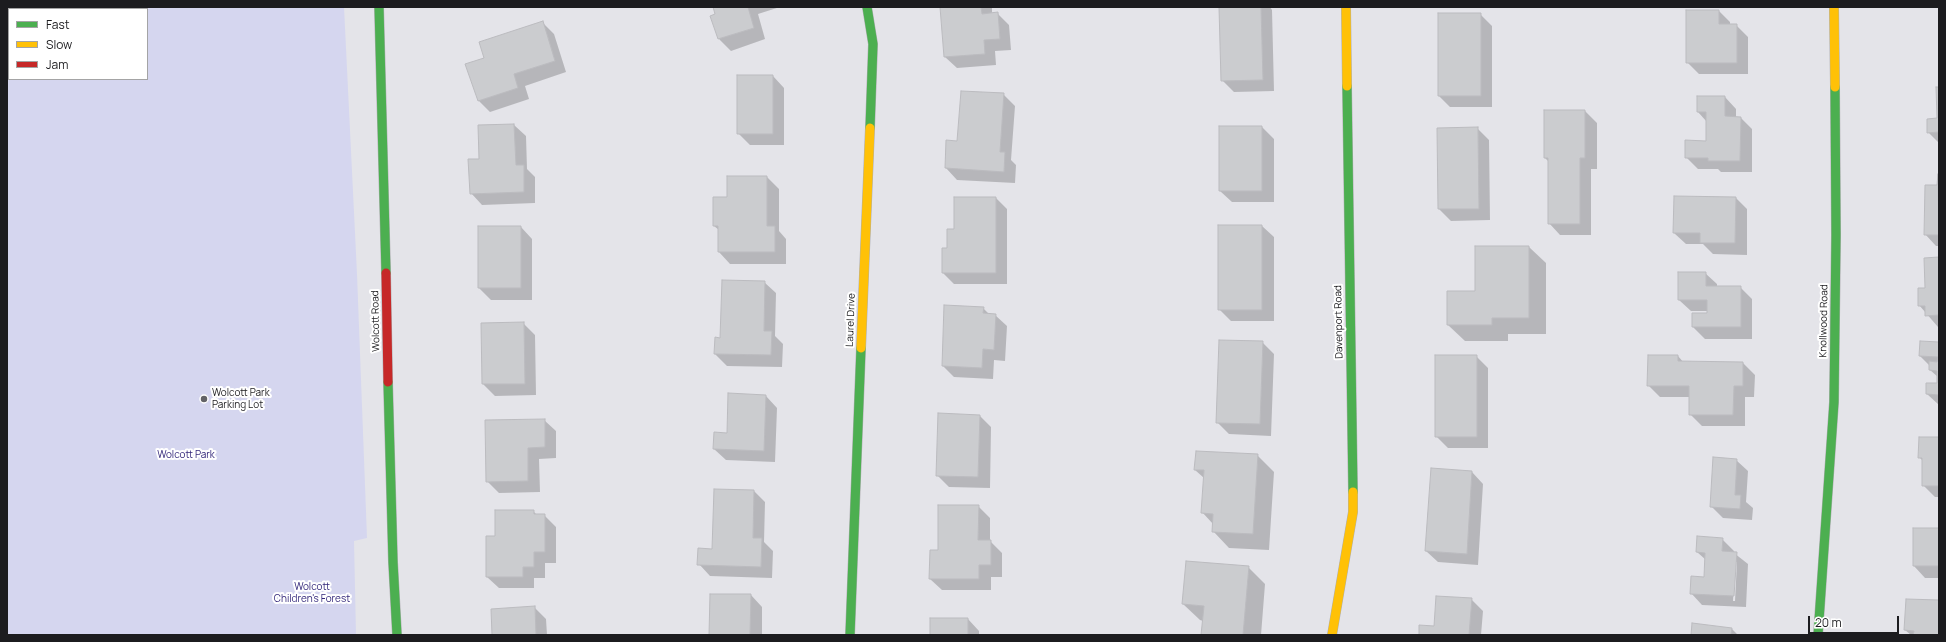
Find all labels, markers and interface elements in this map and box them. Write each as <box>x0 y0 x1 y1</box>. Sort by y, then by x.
legend <box>8 8 148 80</box>
text: Fast <box>46 16 70 33</box>
text: Slow <box>46 36 72 53</box>
text: Jam <box>46 56 68 73</box>
street label: Knollwood Road <box>1817 284 1831 358</box>
street label: Davenport Road <box>1332 285 1346 359</box>
street label: Wolcott Road <box>369 290 383 352</box>
street label: Laurel Drive <box>844 293 858 347</box>
place label: Wolcott Park Parking Lot <box>212 387 270 410</box>
marker: Wolcott Park Parking Lot <box>199 394 209 404</box>
park label: Wolcott Park <box>157 449 215 461</box>
park label: Wolcott Children's Forest <box>274 581 350 604</box>
scale bar <box>1810 608 1901 634</box>
text: 20 m <box>1815 614 1842 631</box>

